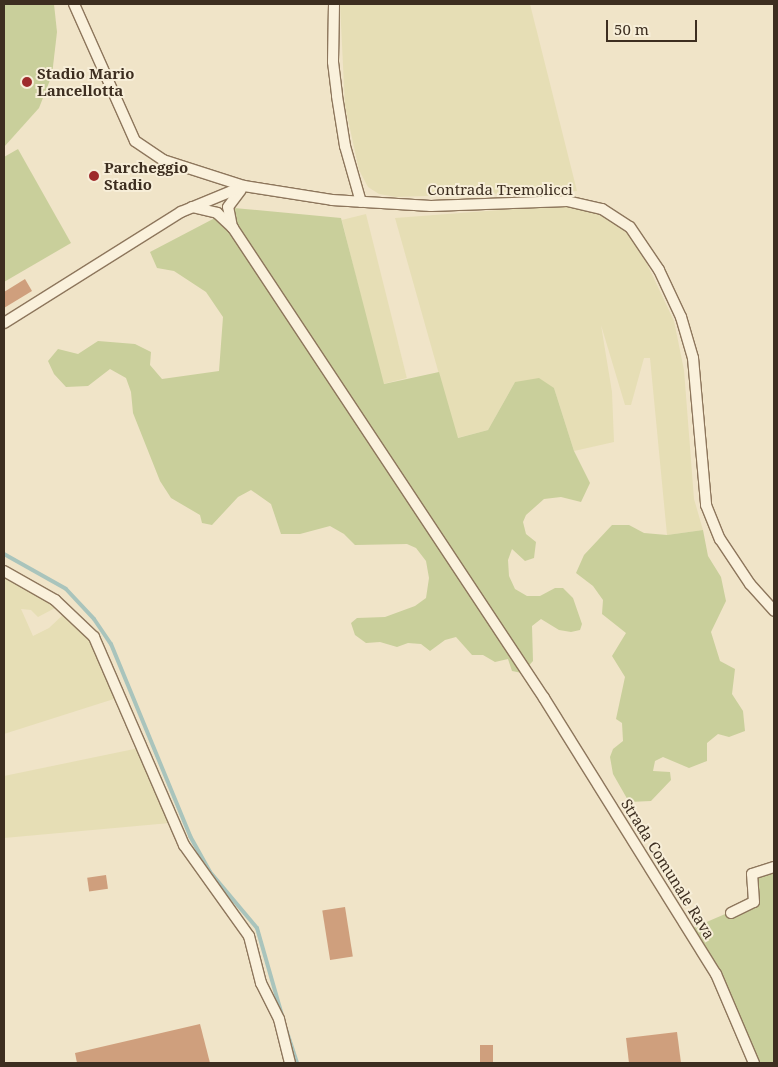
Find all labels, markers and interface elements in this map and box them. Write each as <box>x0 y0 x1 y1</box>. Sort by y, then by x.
scale bar <box>608 10 699 42</box>
text: 50 m <box>614 19 649 39</box>
place label: Stadio Mario Lancellotta <box>37 64 134 99</box>
marker: Stadio Mario Lancellotta <box>21 76 33 88</box>
place label: Parcheggio Stadio <box>104 158 188 193</box>
marker: Parcheggio Stadio <box>88 170 100 182</box>
street label: Contrada Tremolicci <box>427 181 573 199</box>
street label: Strada Comunale Rava <box>617 796 719 942</box>

